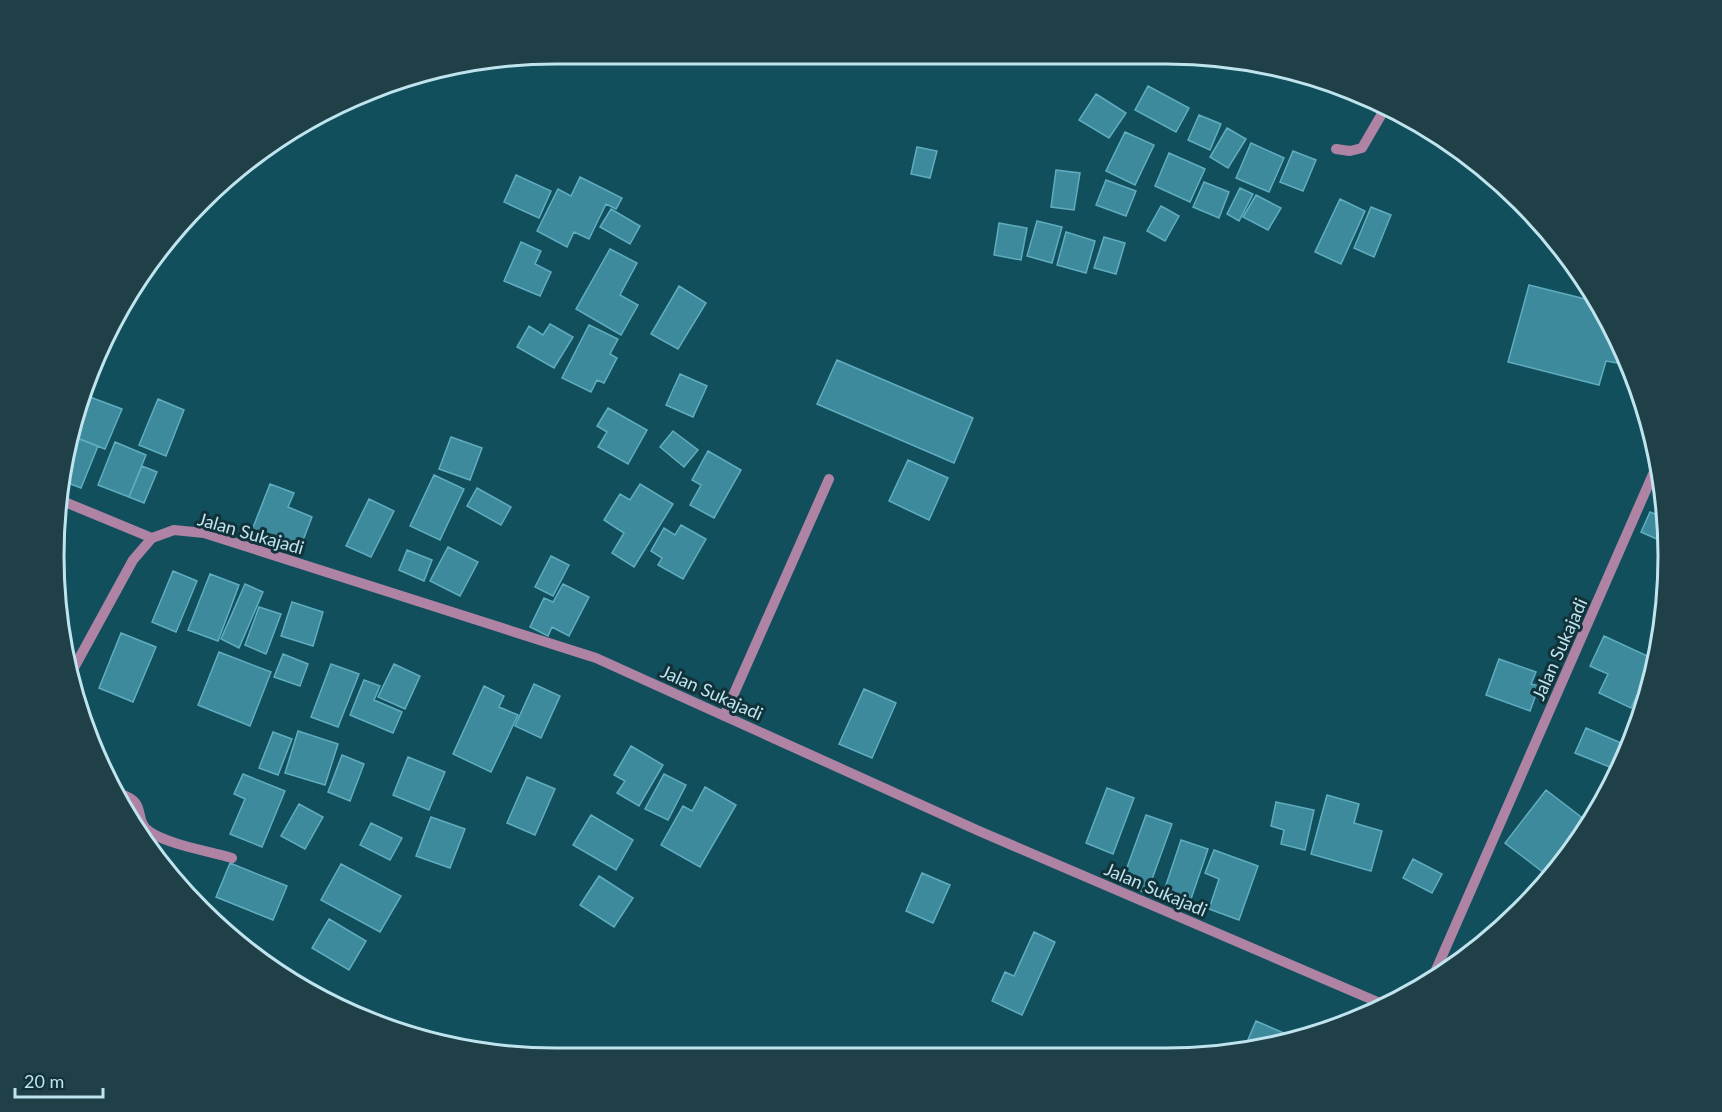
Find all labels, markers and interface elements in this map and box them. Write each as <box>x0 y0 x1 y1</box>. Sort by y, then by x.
street label: Jalan Sukajadi <box>195 507 307 559</box>
street label: Jalan Sukajadi <box>1527 595 1591 703</box>
street label: Jalan Sukajadi <box>658 660 766 724</box>
street label: Jalan Sukajadi <box>1101 857 1211 921</box>
scale bar <box>15 1061 104 1099</box>
text: 20 m <box>24 1070 64 1092</box>

